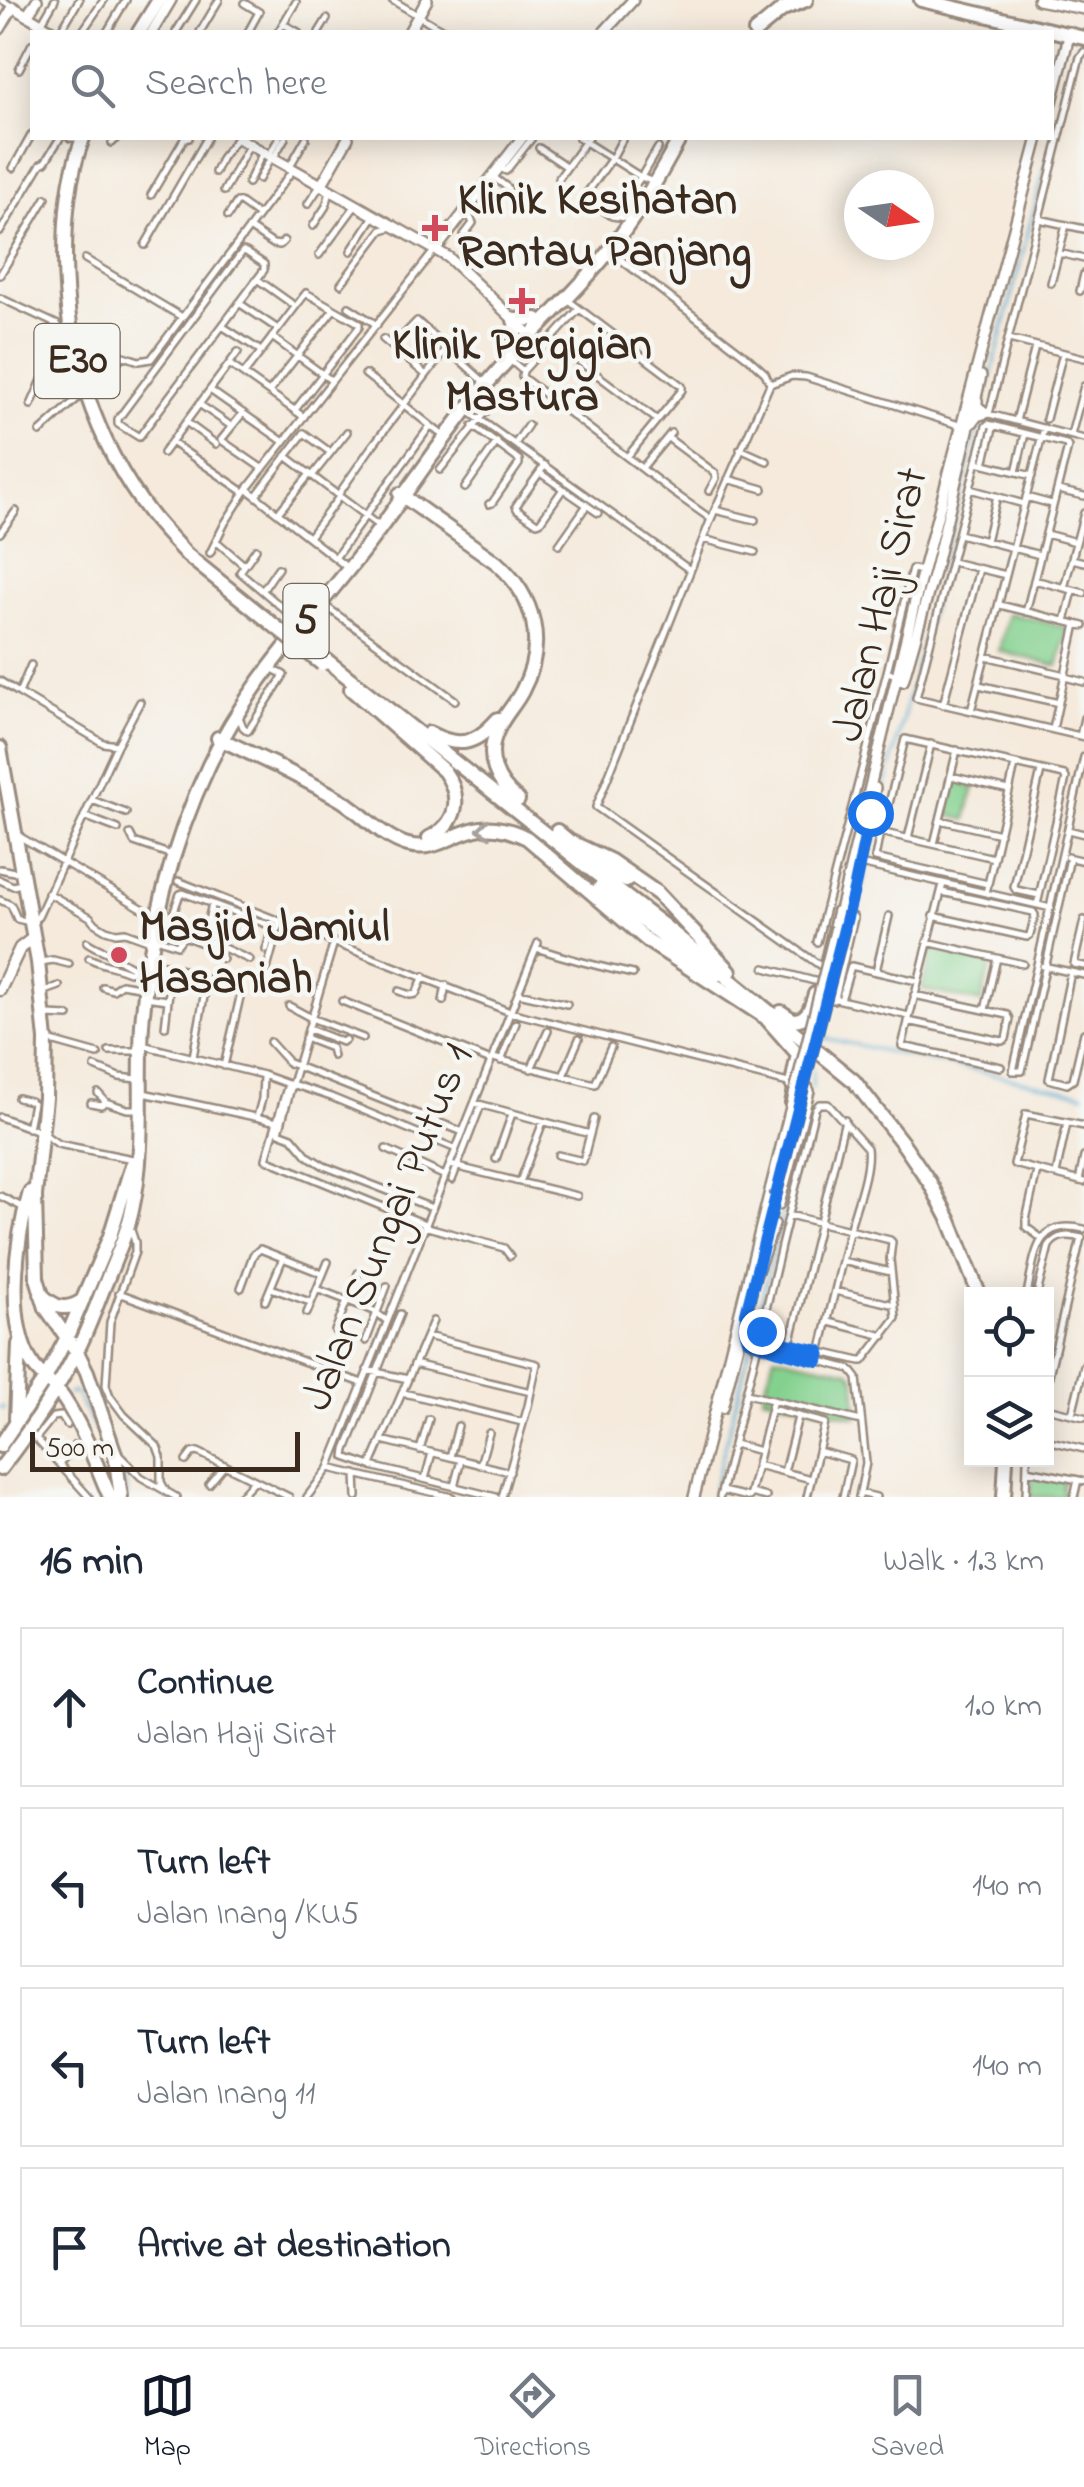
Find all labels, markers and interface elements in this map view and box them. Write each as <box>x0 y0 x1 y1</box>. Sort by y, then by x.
search box <box>30 30 1054 140</box>
text: Search here <box>145 57 327 113</box>
icon: search <box>65 58 120 113</box>
place label: Klinik Kesihatan Rantau Panjang <box>458 169 751 289</box>
north arrow <box>844 170 934 260</box>
marker: Klinik Kesihatan Rantau Panjang <box>422 215 448 241</box>
marker: Klinik Pergigian Mastura <box>509 288 535 314</box>
place label: Klinik Pergigian Mastura <box>392 314 652 432</box>
road number: E30 <box>34 324 120 398</box>
street label: Jalan Haji Sirat <box>816 461 948 749</box>
road number: 5 <box>284 584 328 658</box>
route start <box>848 791 894 837</box>
one-way arrow <box>475 818 491 839</box>
place label: Masjid Jamiul Hasaniah <box>139 896 390 1014</box>
marker: Masjid Jamiul Hasaniah <box>108 944 130 966</box>
street label: Jalan Sungai Putus 1 <box>285 1035 494 1422</box>
map controls <box>964 1287 1054 1467</box>
button: locate <box>964 1287 1054 1377</box>
route end <box>739 1309 785 1355</box>
button: layers <box>964 1377 1054 1467</box>
scale bar <box>30 1427 300 1472</box>
text: 500 m <box>45 1429 114 1470</box>
text: 16 min <box>40 1532 143 1593</box>
text: Walk · 1.3 km <box>883 1539 1044 1586</box>
text: Continue <box>137 1656 273 1712</box>
icon: ahead <box>42 1680 97 1735</box>
text: 1.0 km <box>965 1684 1042 1731</box>
text: Jalan Haji Sirat <box>137 1712 337 1759</box>
text: Turn left <box>137 1836 270 1892</box>
icon: left <box>42 1860 97 1915</box>
text: 140 m <box>972 1864 1042 1911</box>
text: Jalan Inang /KU5 <box>137 1892 359 1939</box>
text: Turn left <box>137 2016 270 2072</box>
icon: left <box>42 2040 97 2095</box>
text: 140 m <box>972 2044 1042 2091</box>
text: Jalan Inang 11 <box>137 2072 315 2119</box>
text: Arrive at destination <box>137 2219 451 2275</box>
icon: arrive <box>42 2220 97 2275</box>
tab: Map <box>140 2368 195 2469</box>
tab: Directions <box>475 2368 591 2469</box>
tab: Saved <box>871 2368 944 2469</box>

